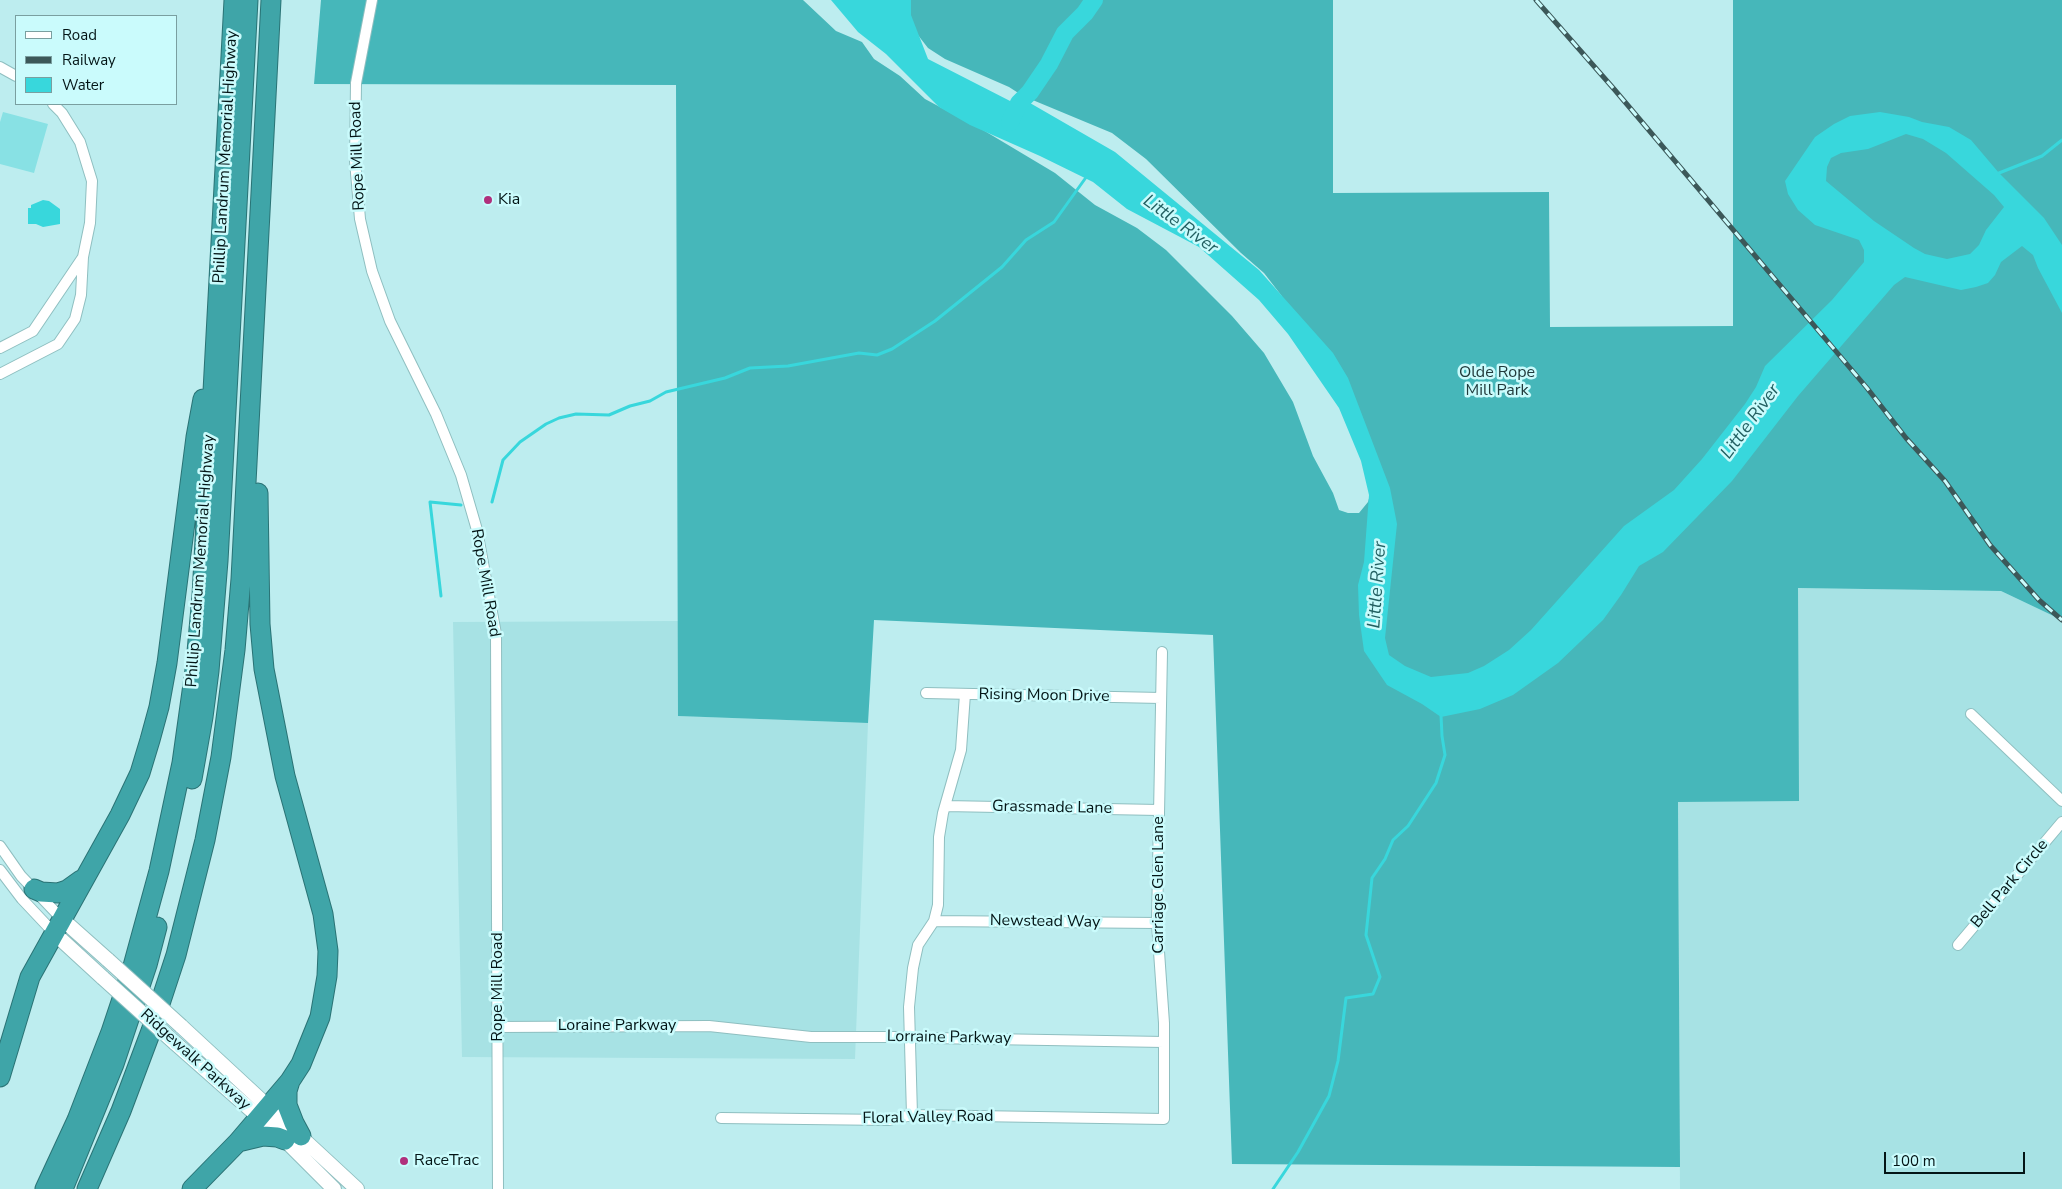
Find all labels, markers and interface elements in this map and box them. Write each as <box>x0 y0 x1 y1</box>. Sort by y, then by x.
legend <box>15 15 178 105</box>
text: Road <box>62 25 97 45</box>
street label: Phillip Landrum Memorial Highway <box>210 30 242 284</box>
text: Railway <box>62 50 116 70</box>
text: Water <box>62 75 104 95</box>
street label: Rope Mill Road <box>346 101 370 211</box>
place label: Kia <box>498 190 520 210</box>
water label: Little River <box>1138 191 1222 259</box>
marker: Kia <box>482 194 494 206</box>
park label: Olde Rope Mill Park <box>1459 363 1535 401</box>
water label: Little River <box>1717 380 1785 464</box>
street label: Phillip Landrum Memorial Highway <box>183 434 219 688</box>
street label: Rope Mill Road <box>466 527 504 639</box>
water label: Little River <box>1364 541 1392 629</box>
street label: Rising Moon Drive <box>978 685 1110 707</box>
street label: Grassmade Lane <box>992 797 1112 819</box>
street label: Carriage Glen Lane <box>1149 816 1169 954</box>
street label: Bell Park Circle <box>1967 836 2053 932</box>
street label: Newstead Way <box>990 911 1100 933</box>
street label: Rope Mill Road <box>488 932 508 1042</box>
street label: Ridgewalk Parkway <box>136 1005 254 1115</box>
street label: Loraine Parkway <box>558 1016 676 1036</box>
street label: Lorraine Parkway <box>887 1027 1011 1049</box>
street label: Floral Valley Road <box>862 1107 994 1129</box>
scale bar <box>1887 1142 2028 1174</box>
place label: RaceTrac <box>414 1151 479 1171</box>
text: 100 m <box>1892 1151 1936 1171</box>
marker: RaceTrac <box>398 1155 410 1167</box>

